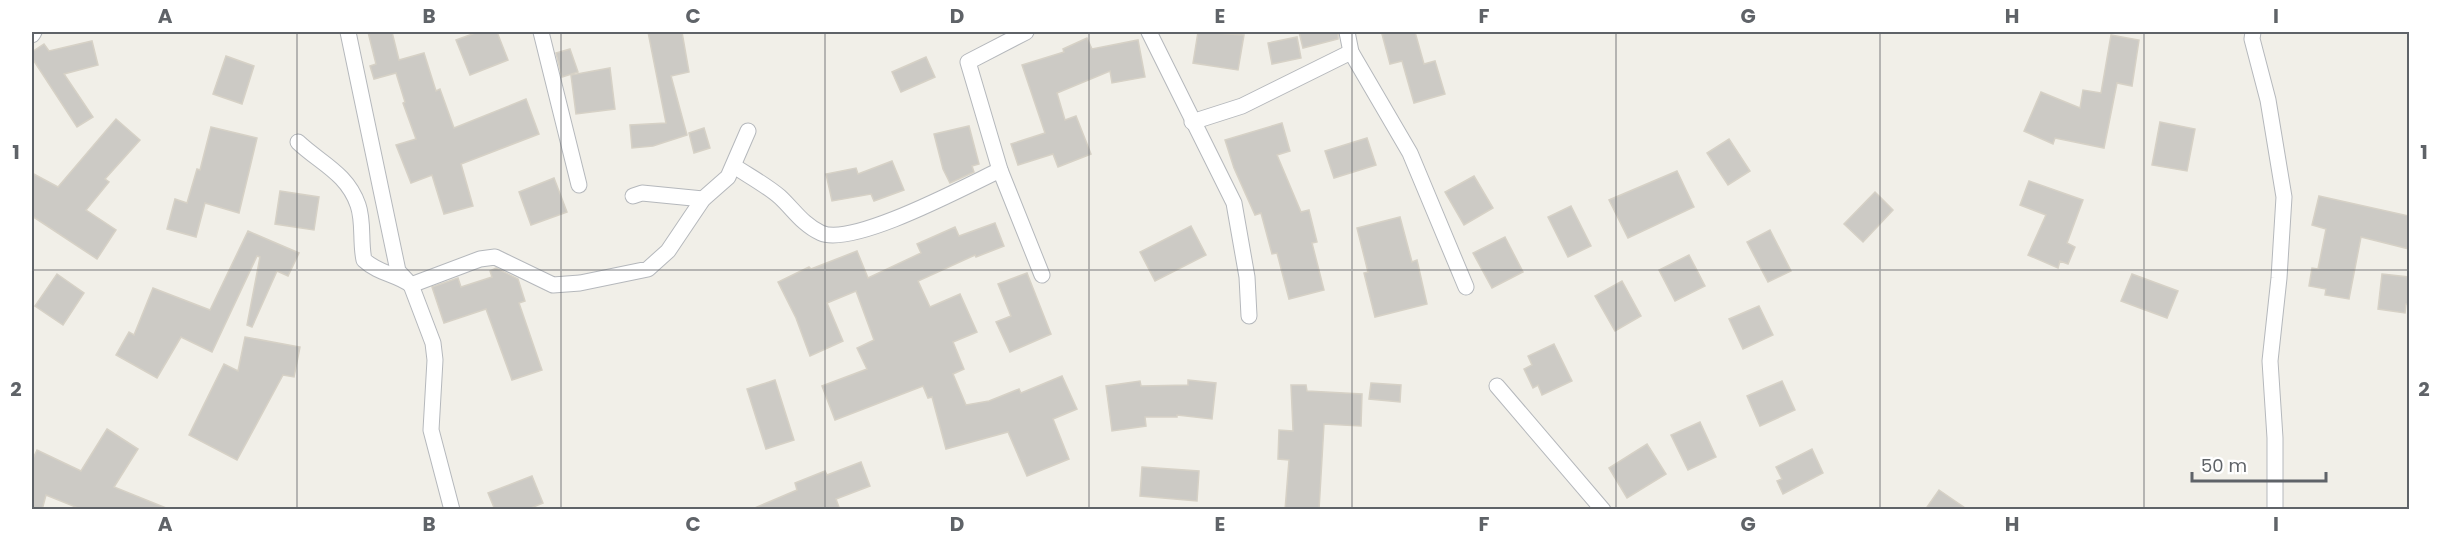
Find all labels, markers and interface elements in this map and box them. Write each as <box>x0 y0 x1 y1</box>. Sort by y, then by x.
text: A <box>158 2 173 30</box>
text: B <box>422 2 436 30</box>
text: C <box>685 2 701 30</box>
text: D <box>950 2 964 30</box>
text: E <box>1215 2 1225 30</box>
text: F <box>1479 2 1490 30</box>
text: G <box>1740 2 1756 30</box>
text: H <box>2005 2 2019 30</box>
text: I <box>2273 2 2279 30</box>
text: 1 <box>12 138 20 166</box>
text: 1 <box>2420 138 2428 166</box>
text: 2 <box>10 375 22 403</box>
text: 2 <box>2418 375 2430 403</box>
scale bar <box>2192 445 2326 483</box>
text: 50 m <box>2201 453 2247 478</box>
text: A <box>158 510 173 538</box>
text: B <box>422 510 436 538</box>
text: C <box>685 510 701 538</box>
text: D <box>950 510 964 538</box>
text: E <box>1215 510 1225 538</box>
text: F <box>1479 510 1490 538</box>
text: G <box>1740 510 1756 538</box>
text: H <box>2005 510 2019 538</box>
text: I <box>2273 510 2279 538</box>

